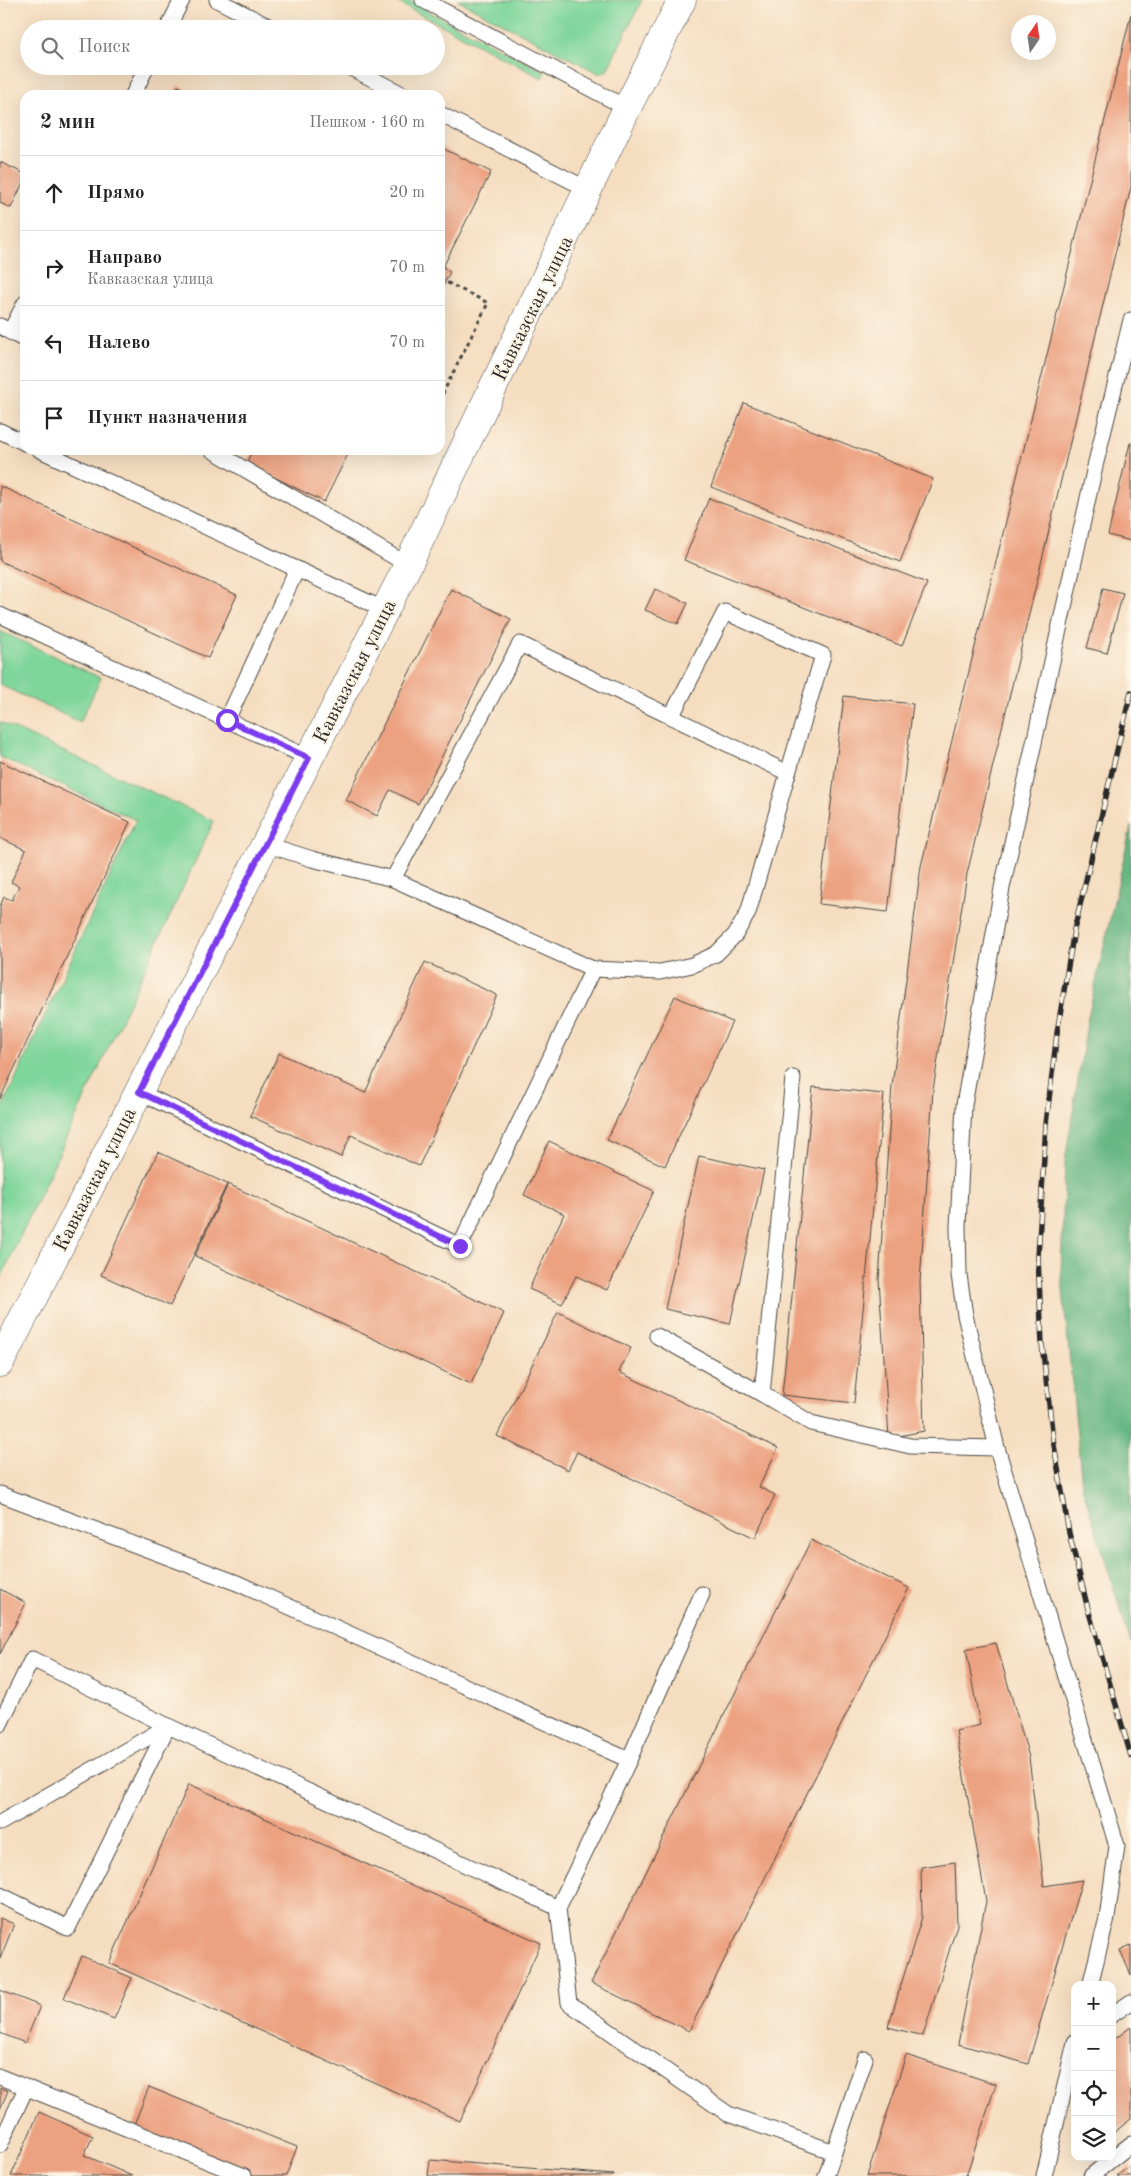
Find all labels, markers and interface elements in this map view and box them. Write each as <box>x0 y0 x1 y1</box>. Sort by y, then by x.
north arrow <box>1011 15 1056 60</box>
search box <box>20 20 445 75</box>
icon: search <box>38 34 66 62</box>
text: Поиск <box>78 38 130 57</box>
text: 2 мин <box>40 112 95 133</box>
text: Пешком · 160 m <box>309 115 425 131</box>
icon: ahead <box>40 179 68 207</box>
text: Прямо <box>87 184 145 203</box>
text: 20 m <box>389 185 425 201</box>
street label: Кавказская улица <box>490 233 578 384</box>
text: Направо <box>87 249 162 268</box>
icon: right <box>40 254 68 282</box>
text: 70 m <box>389 260 425 276</box>
text: Кавказская улица <box>87 272 214 288</box>
icon: left <box>40 329 68 357</box>
text: Налево <box>87 334 150 353</box>
text: 70 m <box>389 335 425 351</box>
icon: arrive <box>40 404 68 432</box>
text: Пункт назначения <box>87 409 247 428</box>
street label: Кавказская улица <box>311 597 401 747</box>
route start <box>216 709 239 732</box>
street label: Кавказская улица <box>51 1105 141 1255</box>
route end <box>449 1235 472 1258</box>
map controls <box>1071 1981 1116 2161</box>
button: + <box>1071 1981 1116 2026</box>
button: − <box>1071 2026 1116 2071</box>
button: locate <box>1071 2071 1116 2116</box>
button: layers <box>1071 2116 1116 2161</box>

